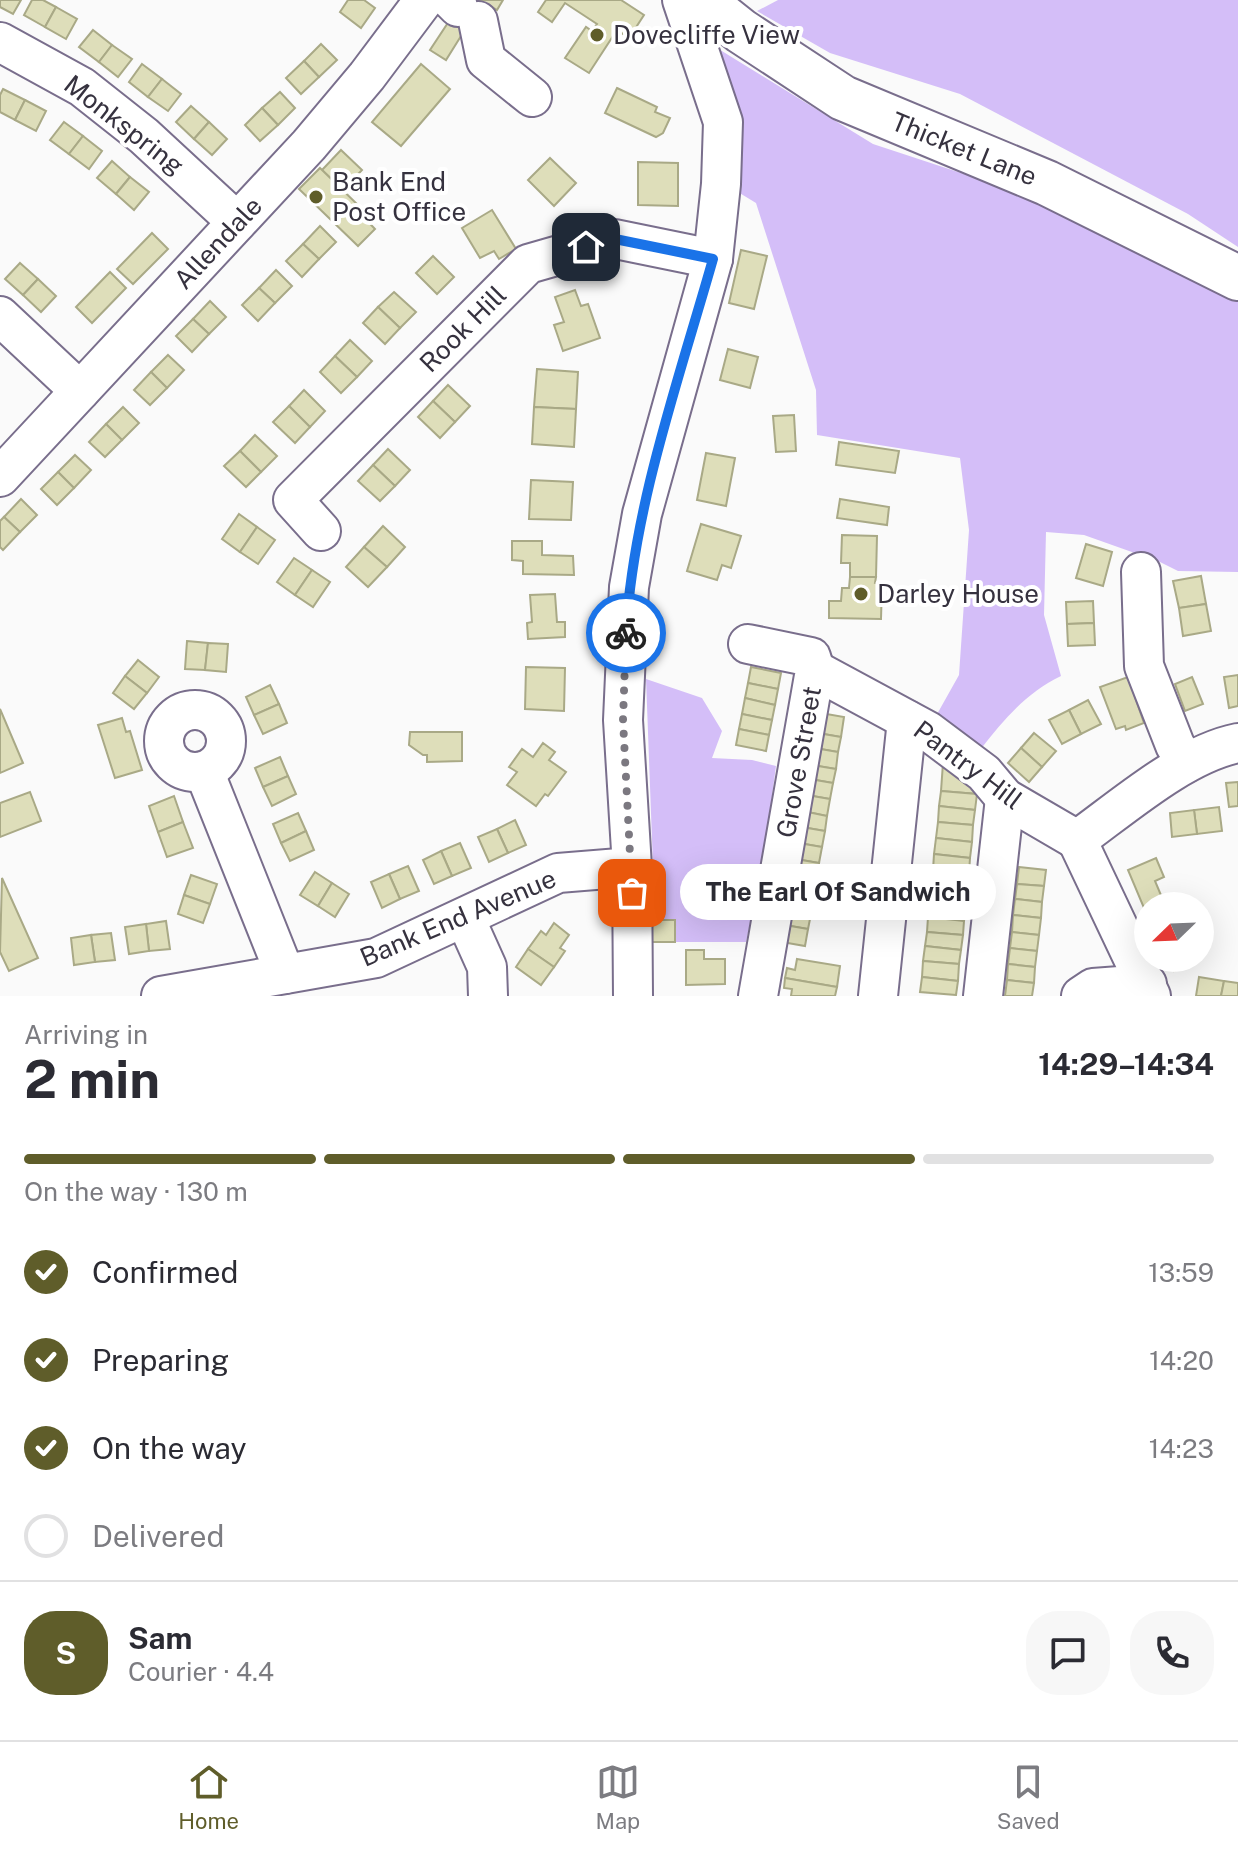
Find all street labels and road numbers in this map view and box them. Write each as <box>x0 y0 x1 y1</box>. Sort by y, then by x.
street label: Monkspring <box>58 68 190 181</box>
street label: Thicket Lane <box>887 105 1041 192</box>
street label: Allendale <box>167 190 268 295</box>
street label: Rook Hill <box>413 279 512 378</box>
street label: Grove Street <box>770 684 827 840</box>
street label: Pantry Hill <box>908 714 1029 815</box>
street label: Bank End Avenue <box>355 862 560 973</box>

